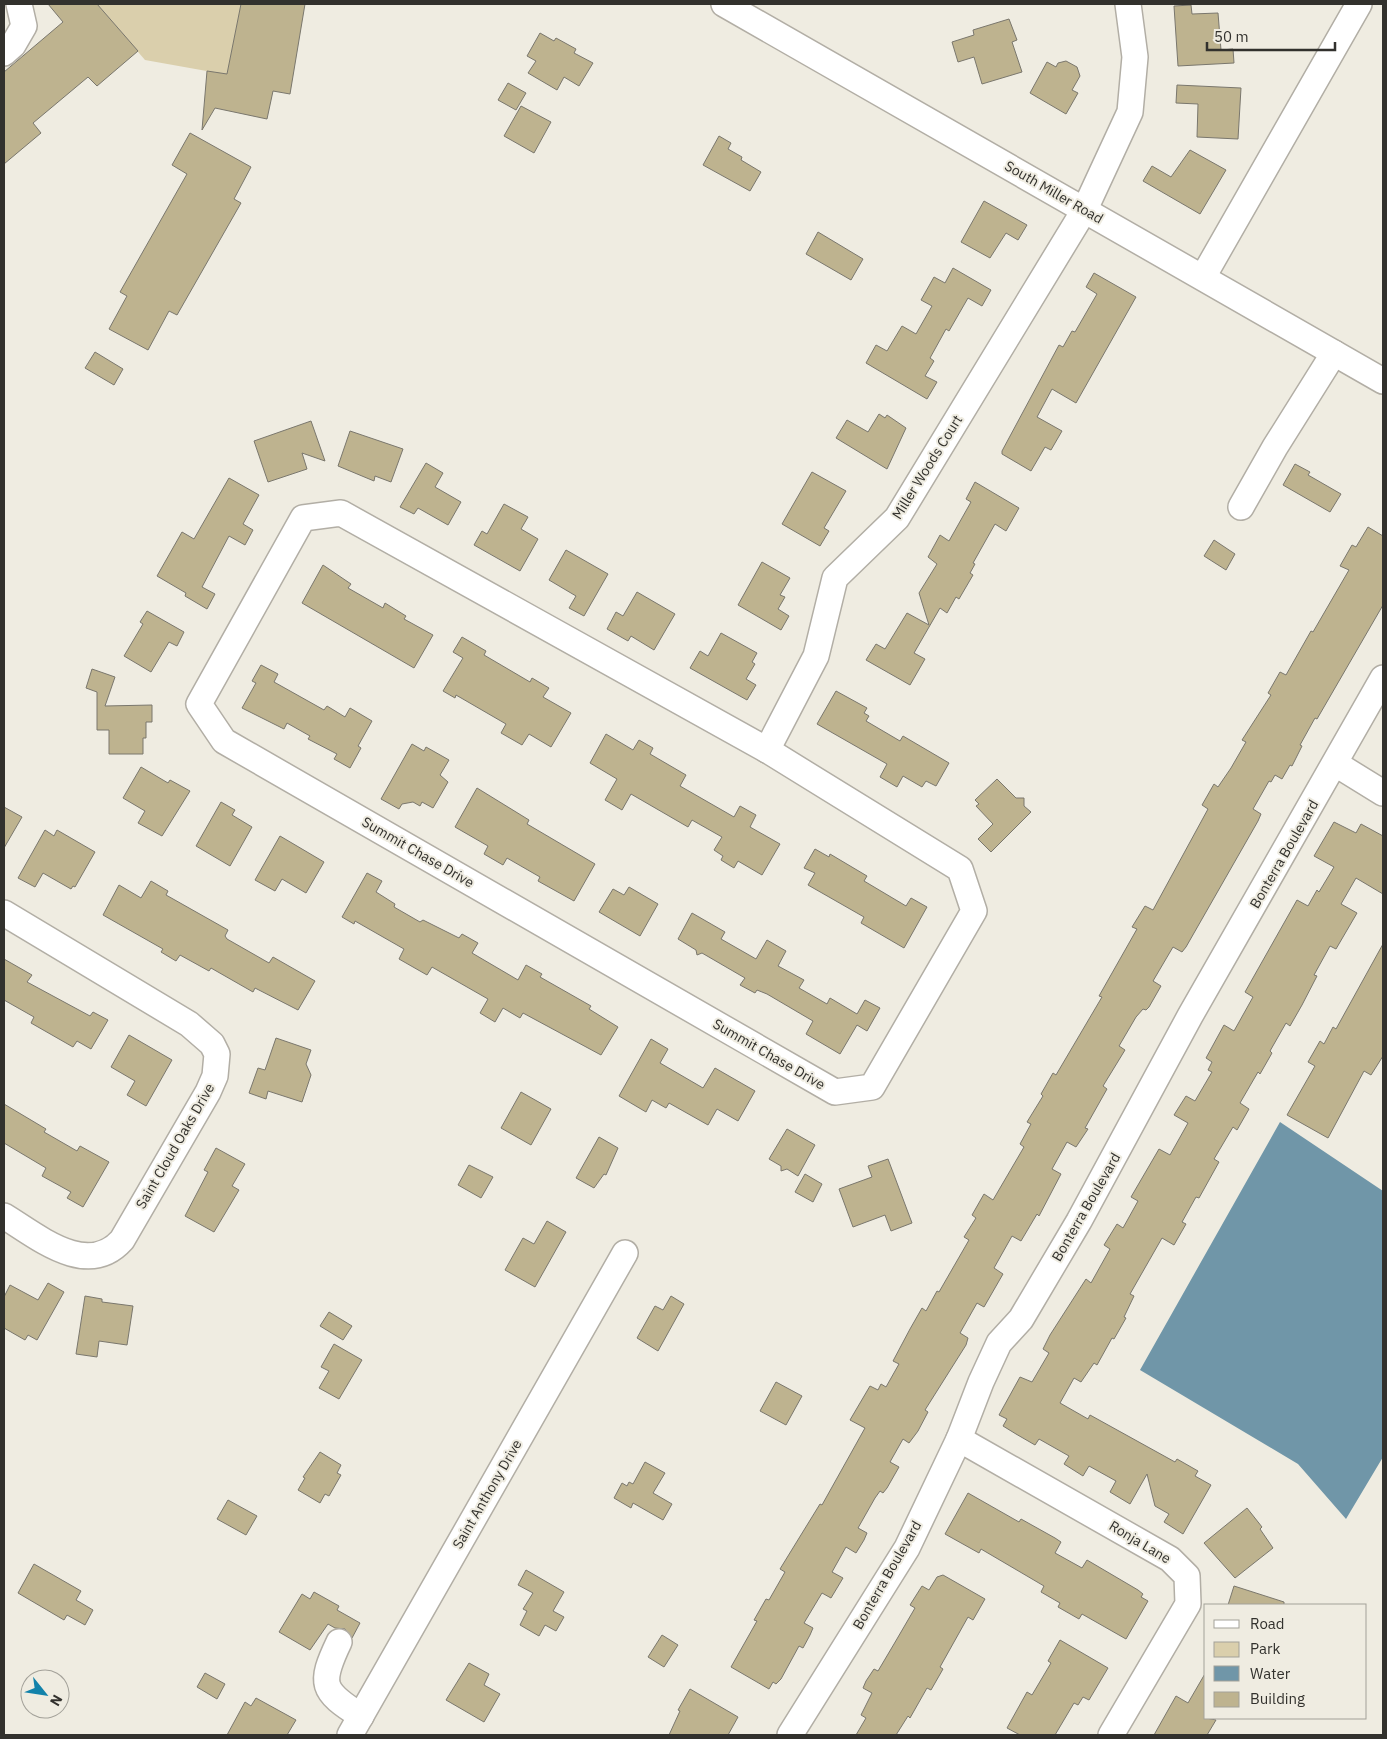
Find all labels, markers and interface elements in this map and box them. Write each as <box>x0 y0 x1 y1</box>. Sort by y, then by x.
scale bar <box>1207 20 1334 52</box>
text: 50 m <box>1214 27 1249 46</box>
street label: South Miller Road <box>1002 156 1106 228</box>
street label: Miller Woods Court <box>888 412 966 522</box>
street label: Bonterra Boulevard <box>1246 797 1322 911</box>
street label: Summit Chase Drive <box>359 813 478 892</box>
street label: Summit Chase Drive <box>710 1015 829 1094</box>
street label: Saint Cloud Oaks Drive <box>132 1080 219 1212</box>
street label: Bonterra Boulevard <box>1048 1150 1124 1264</box>
street label: Saint Anthony Drive <box>448 1436 526 1552</box>
street label: Ronja Lane <box>1106 1517 1174 1568</box>
street label: Bonterra Boulevard <box>849 1518 925 1632</box>
legend <box>1204 1604 1367 1719</box>
text: Road <box>1250 1614 1285 1633</box>
text: Park <box>1250 1639 1280 1658</box>
text: Water <box>1250 1664 1291 1683</box>
north arrow <box>20 1669 70 1719</box>
text: Building <box>1250 1689 1305 1708</box>
text: N <box>46 1692 67 1709</box>

